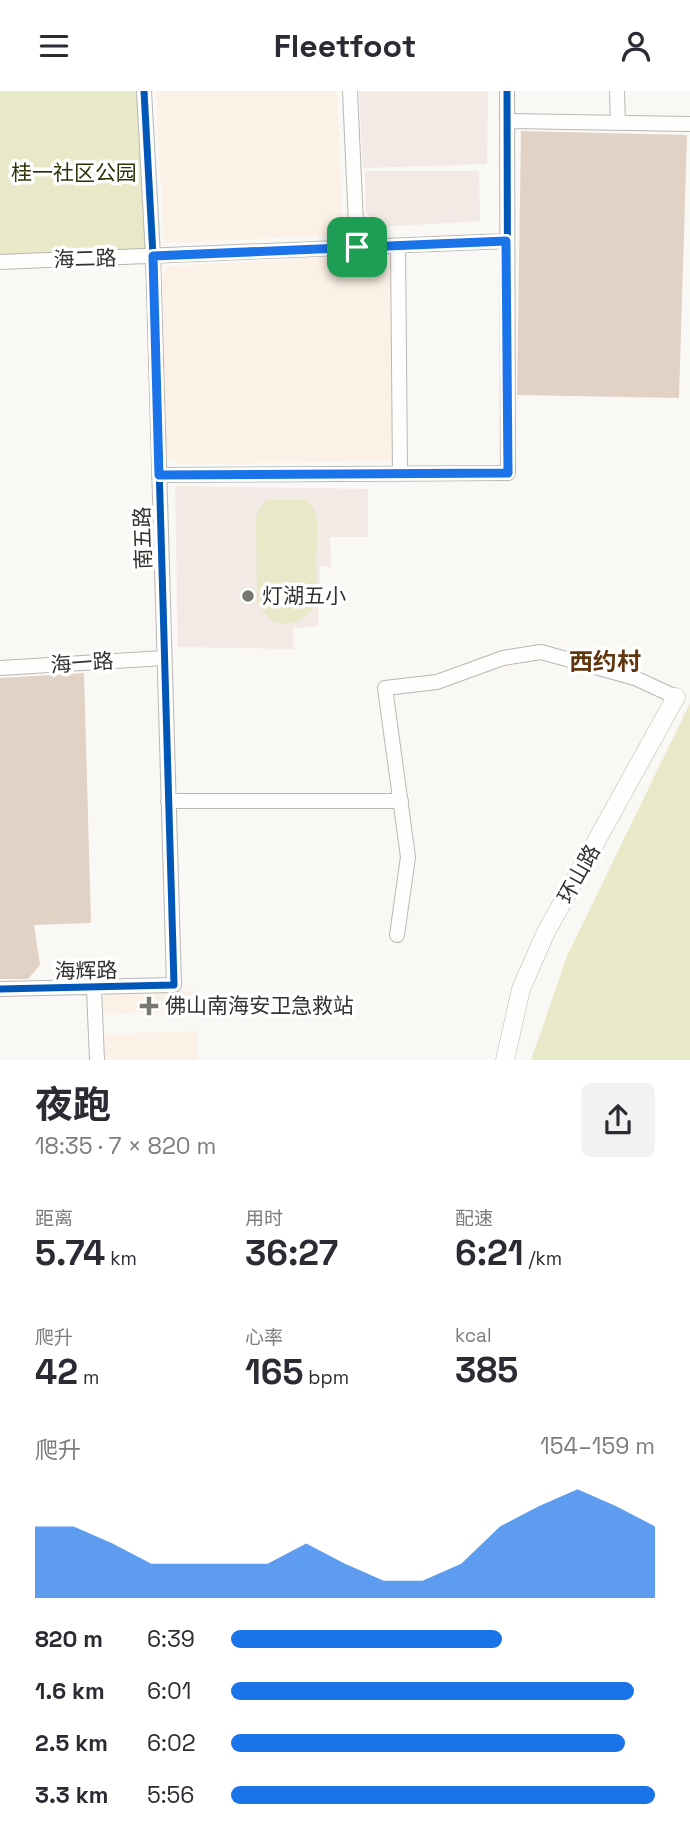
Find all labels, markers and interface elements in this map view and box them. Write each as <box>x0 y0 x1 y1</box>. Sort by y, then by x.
text: Fleetfoot <box>274 26 416 66</box>
icon: menu <box>35 27 73 65</box>
icon: person <box>617 27 655 65</box>
park label: 桂一社区公园 <box>11 159 137 186</box>
pin <box>327 217 387 277</box>
icon: arrive <box>338 228 376 266</box>
street label: 海二路 <box>53 244 117 273</box>
street label: 南五路 <box>128 506 157 570</box>
place label: 灯湖五小 <box>262 582 346 609</box>
marker: 灯湖五小 <box>240 588 256 604</box>
district label: 西约村 <box>569 646 641 677</box>
street label: 海一路 <box>50 647 114 678</box>
street label: 环山路 <box>551 840 606 908</box>
street label: 海辉路 <box>54 956 118 985</box>
place label: 佛山南海安卫急救站 <box>165 992 354 1019</box>
marker: 佛山南海安卫急救站 <box>139 996 159 1016</box>
text: 夜跑 <box>35 1081 111 1129</box>
button: share <box>581 1083 655 1157</box>
text: 18:35 · 7 × 820 m <box>35 1131 216 1161</box>
text: 距离 <box>35 1206 73 1231</box>
text: 用时 <box>245 1206 283 1231</box>
text: 配速 <box>455 1206 493 1231</box>
text: 5.74 <box>35 1231 105 1275</box>
text: 36:27 <box>245 1231 338 1275</box>
text: 6:21 <box>455 1231 524 1275</box>
text: km <box>105 1246 137 1271</box>
text: /km <box>524 1246 562 1271</box>
text: kcal <box>455 1323 492 1348</box>
text: 爬升 <box>35 1325 73 1350</box>
text: 心率 <box>245 1325 283 1350</box>
text: 385 <box>455 1348 518 1392</box>
text: 42 <box>35 1350 78 1394</box>
text: 165 <box>245 1350 303 1394</box>
text: m <box>78 1365 99 1390</box>
text: bpm <box>303 1365 349 1390</box>
text: 154–159 m <box>540 1431 655 1461</box>
text: 爬升 <box>35 1435 81 1465</box>
text: 820 m <box>35 1624 103 1654</box>
text: 6:39 <box>147 1624 195 1654</box>
text: 1.6 km <box>35 1676 105 1706</box>
text: 6:01 <box>147 1676 191 1706</box>
text: 2.5 km <box>35 1728 108 1758</box>
text: 6:02 <box>147 1728 196 1758</box>
text: 3.3 km <box>35 1780 108 1810</box>
text: 5:56 <box>147 1780 194 1810</box>

